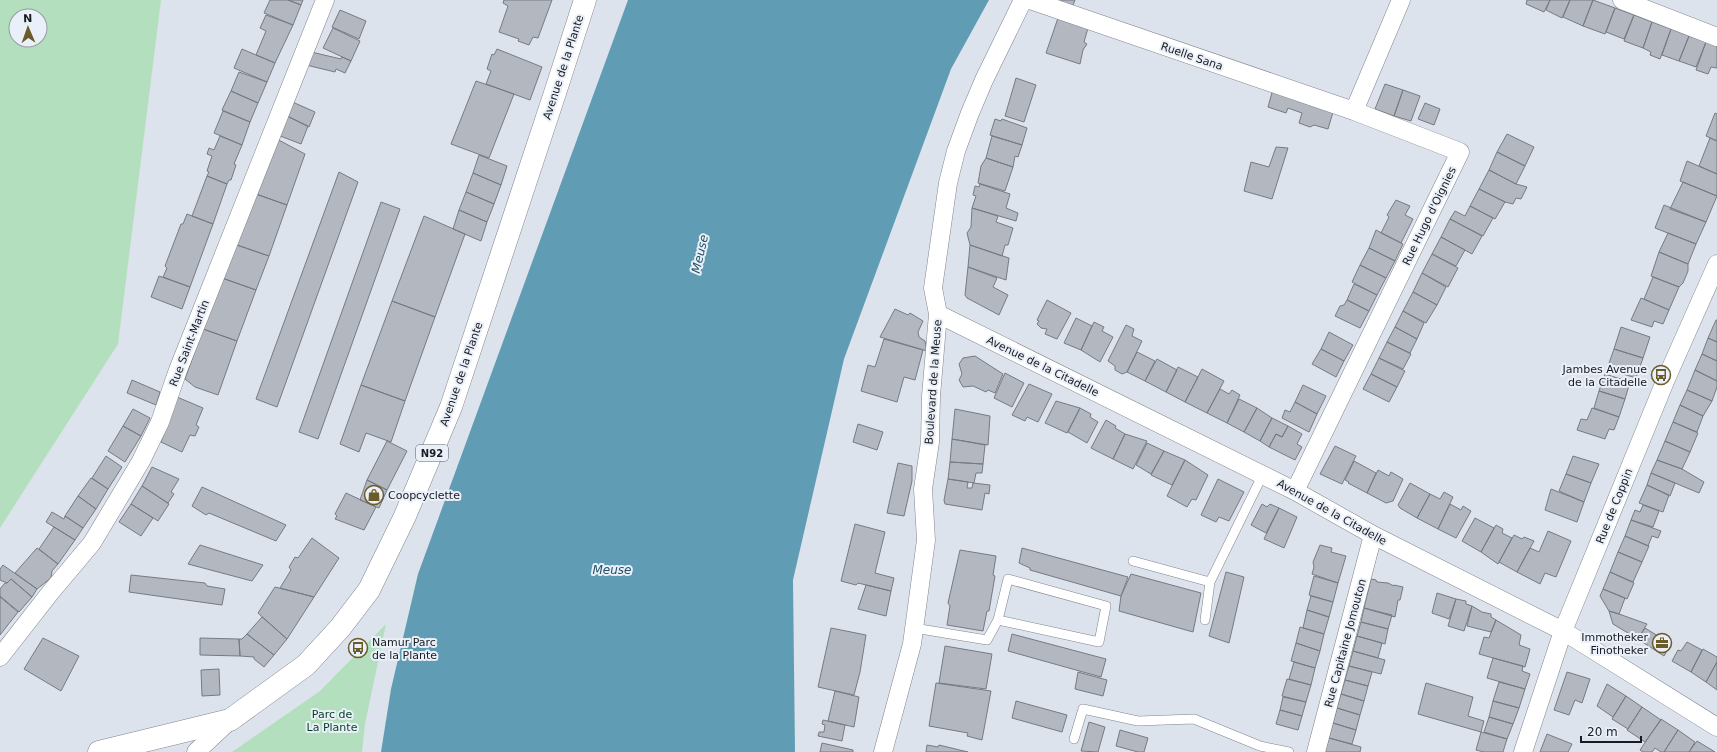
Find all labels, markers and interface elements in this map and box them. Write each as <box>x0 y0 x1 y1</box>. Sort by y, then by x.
north arrow <box>8 8 48 48</box>
text: N <box>23 12 33 25</box>
street label: Avenue de la Plante <box>540 13 587 121</box>
street label: Ruelle Sana <box>1159 40 1225 73</box>
street label: Rue Hugo d'Oignies <box>1400 165 1459 268</box>
water label: Meuse <box>689 233 711 275</box>
street label: Rue Saint-Martin <box>167 298 212 388</box>
street label: Boulevard de la Meuse <box>923 319 944 445</box>
street label: Avenue de la Plante <box>438 320 486 428</box>
street label: Avenue de la Citadelle <box>985 334 1101 399</box>
place label: Jambes Avenue de la Citadelle <box>1561 363 1647 389</box>
bus stop icon: Jambes Avenue de la Citadelle <box>1650 364 1672 386</box>
road number: N92 <box>416 445 448 461</box>
street label: Rue de Coppin <box>1593 467 1635 546</box>
street label: Avenue de la Citadelle <box>1275 477 1389 548</box>
shop icon: Coopcyclette <box>363 484 385 506</box>
place label: Coopcyclette <box>388 489 460 502</box>
water label: Meuse <box>593 563 631 577</box>
street label: Rue Capitaine Jomouton <box>1322 577 1369 709</box>
place label: Immotheker Finotheker <box>1581 631 1648 657</box>
office icon: Immotheker Finotheker <box>1651 632 1673 654</box>
place label: Namur Parc de la Plante <box>372 636 437 662</box>
bus stop icon: Namur Parc de la Plante <box>347 637 369 659</box>
park label: Parc de La Plante <box>307 708 358 734</box>
scale bar <box>1581 718 1641 744</box>
text: 20 m <box>1587 725 1618 739</box>

